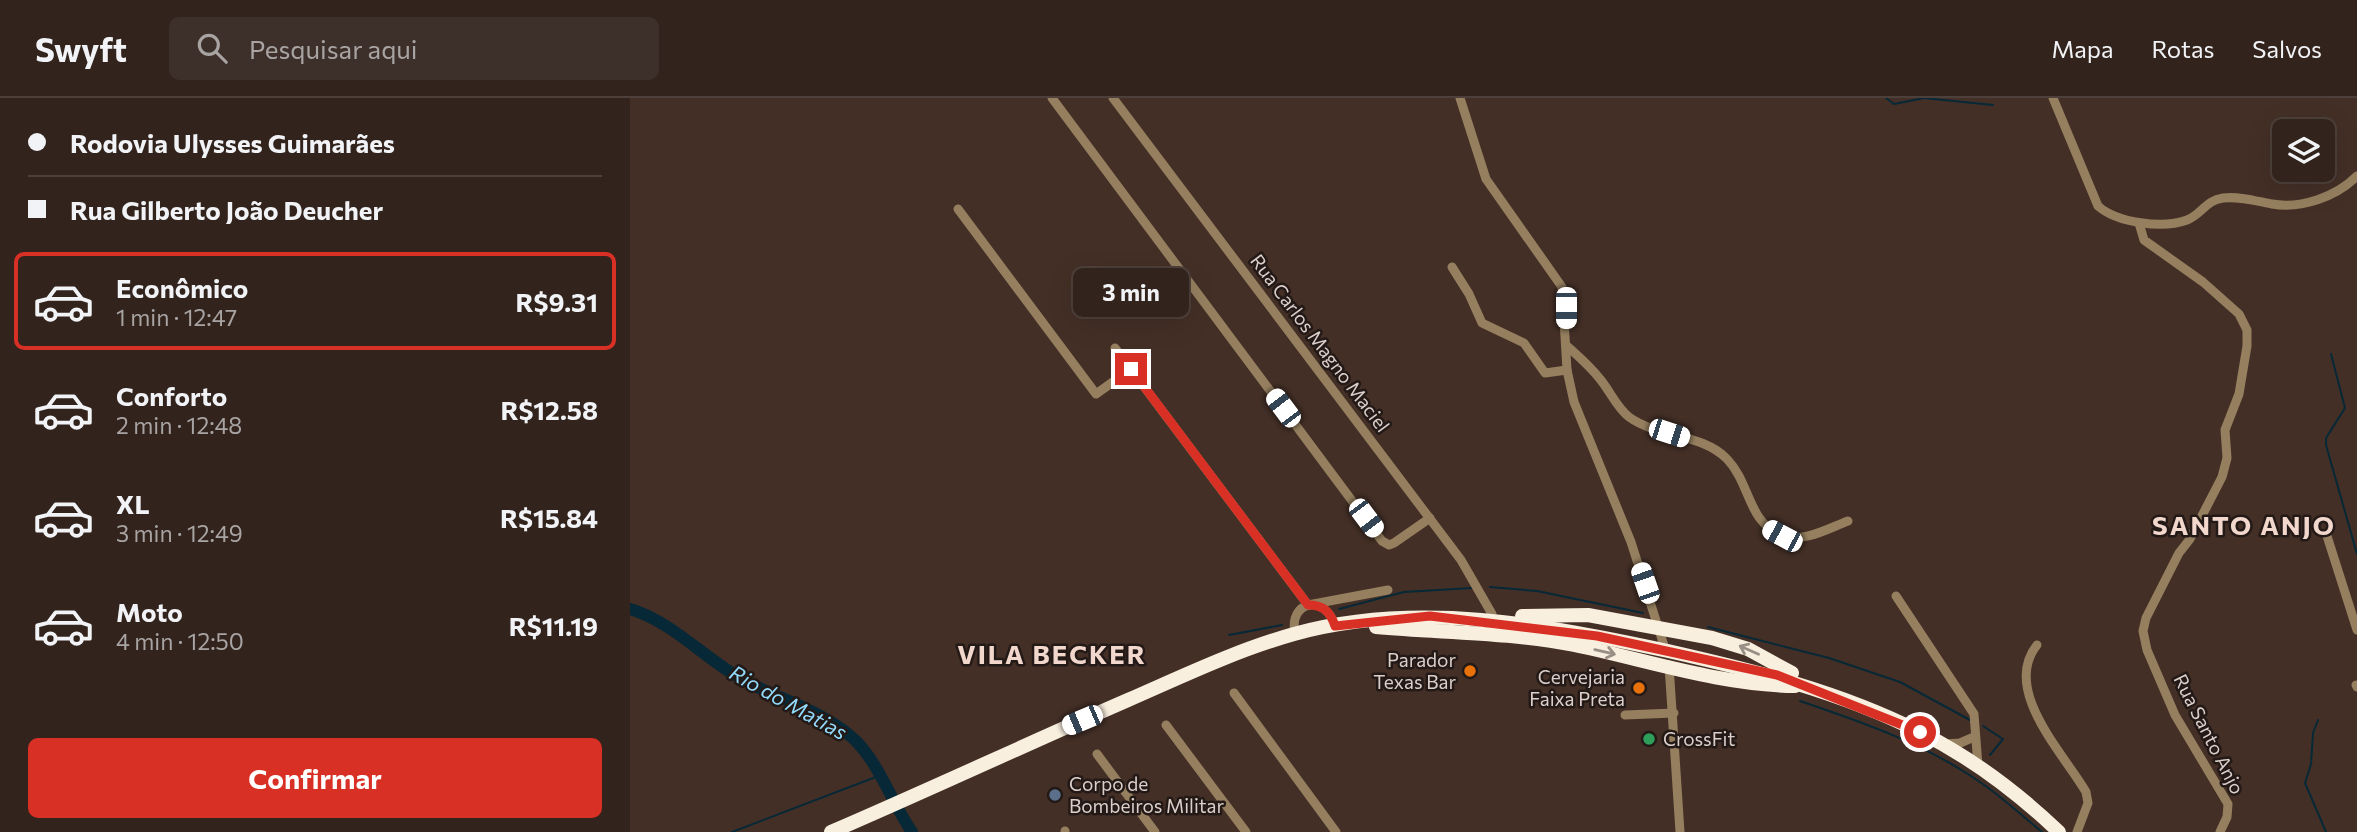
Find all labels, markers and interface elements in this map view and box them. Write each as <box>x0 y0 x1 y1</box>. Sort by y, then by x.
search box <box>169 17 659 80</box>
text: Swyft <box>35 28 127 69</box>
icon: search <box>193 29 231 67</box>
text: Pesquisar aqui <box>249 33 418 64</box>
text: Mapa <box>2052 34 2114 63</box>
text: Rotas <box>2152 34 2214 63</box>
text: Salvos <box>2252 34 2322 63</box>
map controls <box>2272 119 2335 182</box>
button: layers <box>2272 119 2335 182</box>
text: Rodovia Ulysses Guimarães <box>70 127 395 158</box>
text: Rua Gilberto João Deucher <box>70 194 383 225</box>
street label: Rua Carlos Magno Maciel <box>1246 249 1395 436</box>
callout: 3 min <box>1073 268 1189 316</box>
icon: car <box>32 270 95 333</box>
text: Econômico <box>116 272 248 303</box>
text: 3 min <box>1102 278 1160 306</box>
text: R$9.31 <box>516 286 598 317</box>
car <box>1556 287 1577 329</box>
text: 1 min · 12:47 <box>116 303 237 331</box>
route end <box>1115 353 1147 385</box>
icon: car <box>32 378 95 441</box>
text: Conforto <box>116 380 227 411</box>
car <box>1262 385 1305 431</box>
text: R$12.58 <box>500 394 598 425</box>
text: 2 min · 12:48 <box>116 411 242 439</box>
car <box>1646 417 1693 449</box>
icon: car <box>32 486 95 549</box>
text: XL <box>116 488 150 519</box>
car <box>1345 495 1388 541</box>
text: R$15.84 <box>500 502 598 533</box>
district label: SANTO ANJO <box>2152 509 2336 540</box>
car <box>1759 517 1806 555</box>
text: 3 min · 12:49 <box>116 519 243 547</box>
car <box>1629 560 1662 606</box>
icon: car <box>32 594 95 657</box>
text: Moto <box>116 596 183 627</box>
text: R$11.19 <box>509 610 598 641</box>
text: 4 min · 12:50 <box>116 627 244 655</box>
district label: VILA BECKER <box>957 638 1147 669</box>
one-way arrow <box>1739 643 1760 656</box>
one-way arrow <box>1593 646 1616 660</box>
place label: Parador Texas Bar <box>1373 648 1456 693</box>
water label: Rio do Matias <box>726 659 852 744</box>
marker: Parador Texas Bar <box>1462 663 1478 679</box>
place label: Cervejaria Faixa Preta <box>1529 665 1625 710</box>
street label: Rua Santo Anjo <box>2169 670 2250 798</box>
marker: Cervejaria Faixa Preta <box>1631 680 1647 696</box>
car <box>1059 702 1106 738</box>
route start <box>1904 716 1936 748</box>
place label: CrossFit <box>1663 727 1735 750</box>
marker: CrossFit <box>1641 731 1657 747</box>
button: Confirmar <box>28 738 602 818</box>
place label: Corpo de Bombeiros Militar <box>1069 772 1225 817</box>
marker: Corpo de Bombeiros Militar <box>1047 787 1063 803</box>

